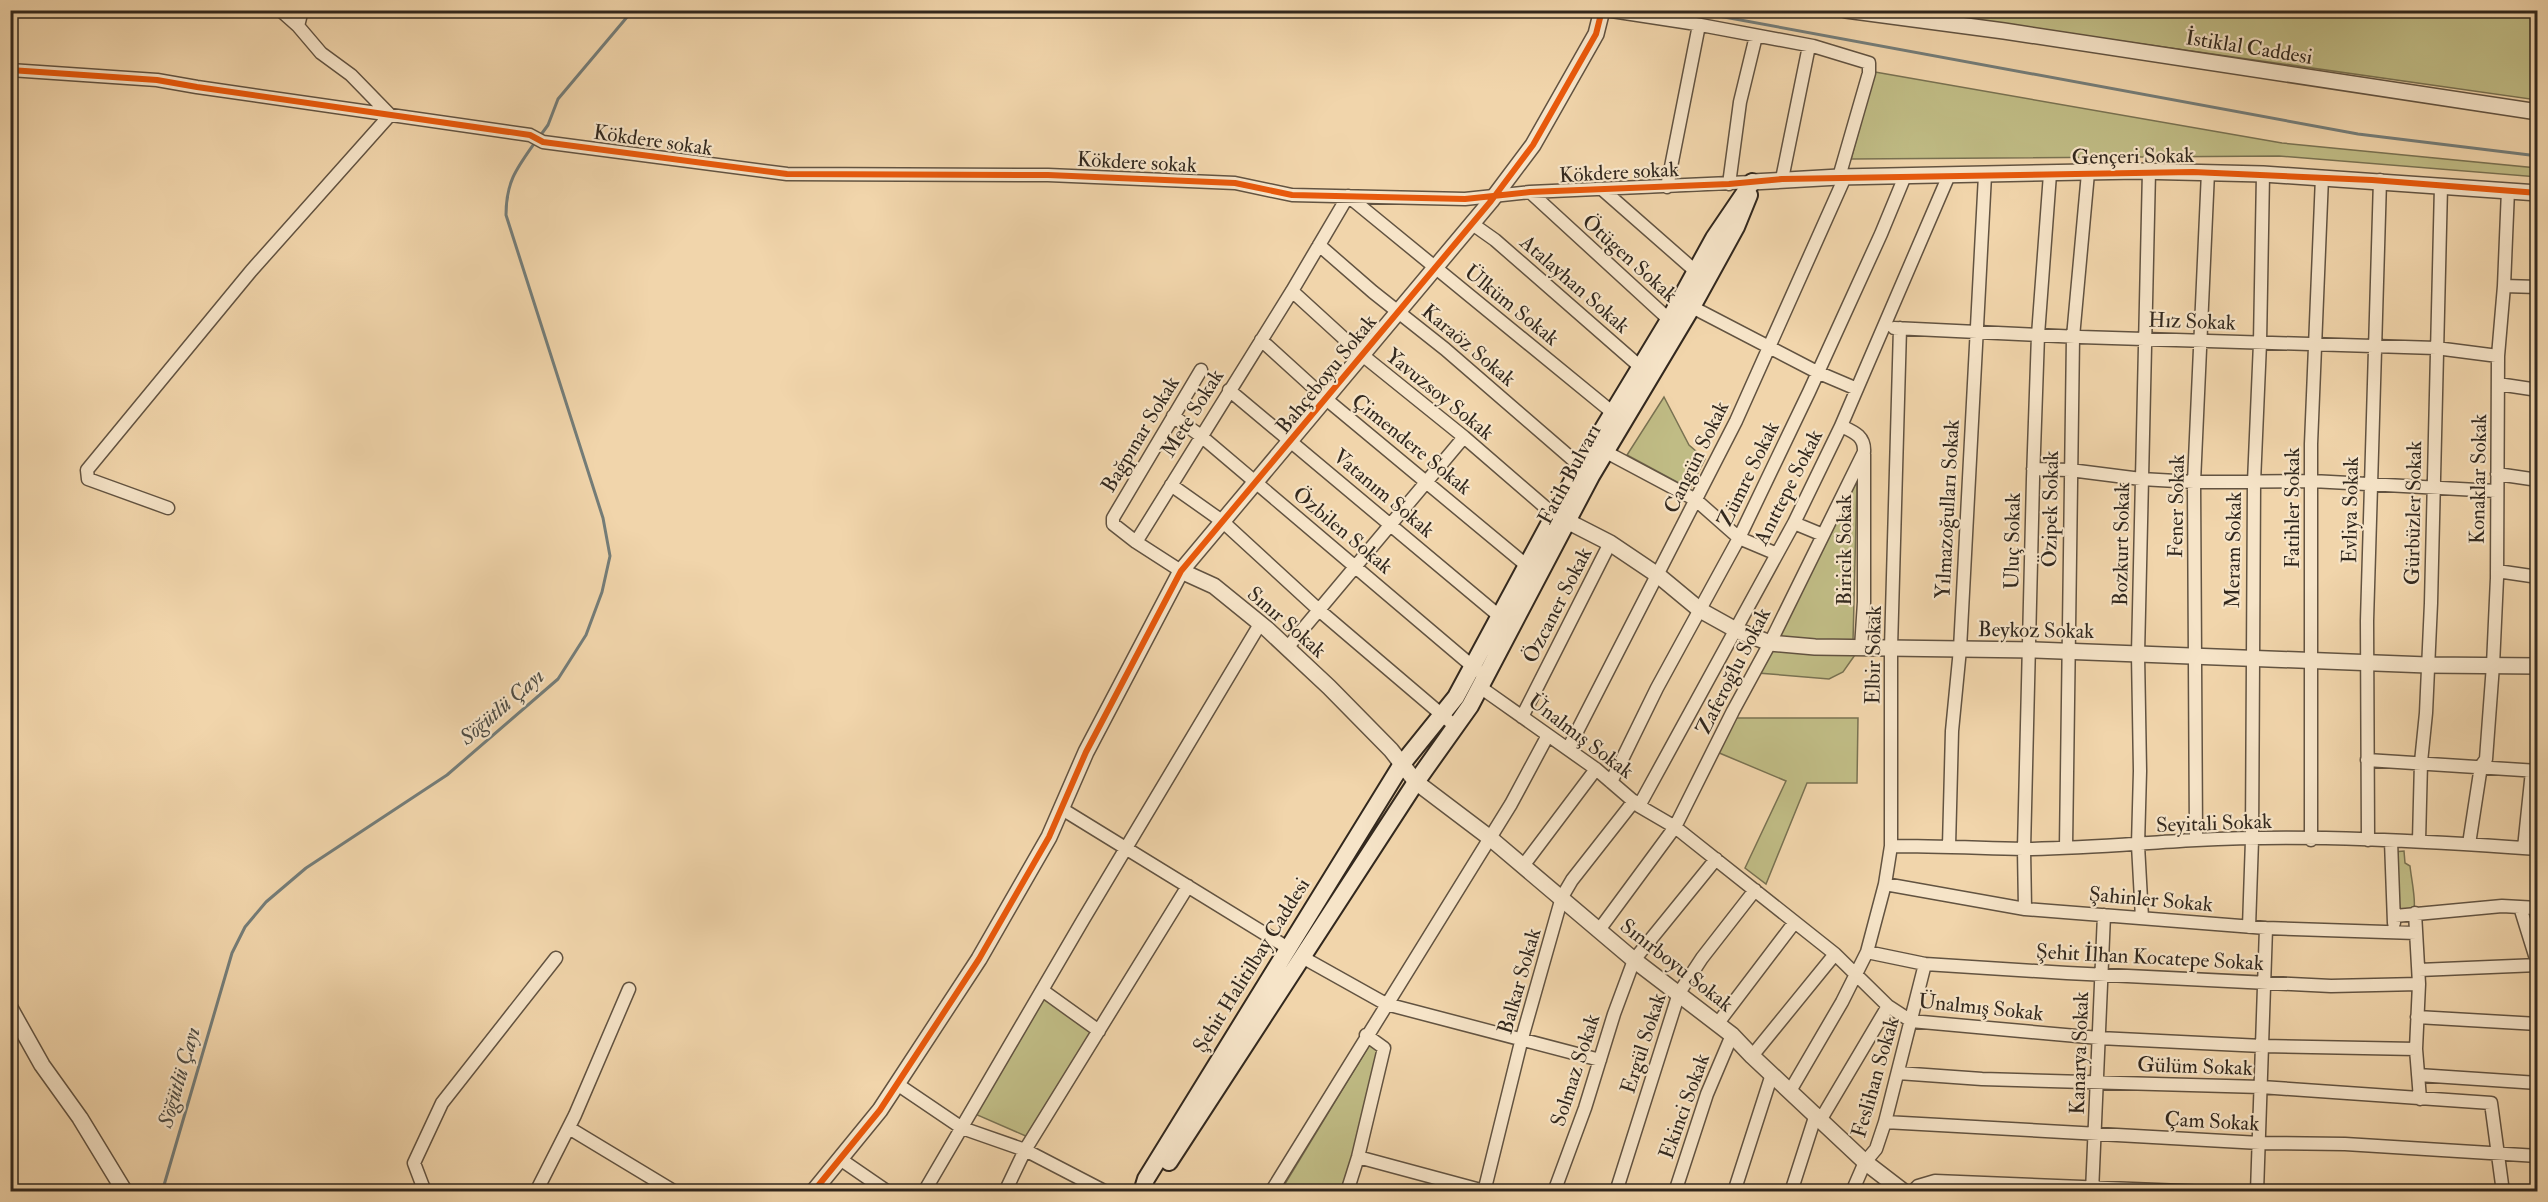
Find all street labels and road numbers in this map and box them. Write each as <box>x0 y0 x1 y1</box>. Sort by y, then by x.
street label: İstiklal Caddesi <box>2184 24 2315 71</box>
street label: Kökdere sokak <box>592 119 714 162</box>
street label: Gençeri Sokak <box>2072 142 2195 171</box>
street label: Kökdere sokak <box>1076 146 1198 179</box>
street label: Kökdere sokak <box>1558 156 1680 189</box>
street label: Ötügen Sokak <box>1576 208 1683 308</box>
street label: Atalayhan Sokak <box>1513 229 1635 339</box>
street label: Ülküm Sokak <box>1459 259 1565 352</box>
street label: Karaöz Sokak <box>1416 298 1521 393</box>
street label: Hız Sokak <box>2148 306 2236 337</box>
street label: Bahçeboyu Sokak <box>1270 309 1383 439</box>
street label: Yavuzsoy Sokak <box>1380 342 1500 446</box>
street label: Mete Sokak <box>1155 364 1230 462</box>
street label: Bağpınar Sokak <box>1095 371 1186 497</box>
street label: Çimendere Sokak <box>1346 388 1477 501</box>
street label: Cangün Sokak <box>1658 397 1735 518</box>
street label: Konaklar Sokak <box>2464 414 2493 544</box>
street label: Zümre Sokak <box>1711 417 1786 531</box>
street label: Fatih Bulvarı <box>1532 419 1607 529</box>
street label: Yılmazoğulları Sokak <box>1929 419 1966 599</box>
street label: Anıttepe Sokak <box>1747 425 1829 550</box>
street label: Gürbüzler Sokak <box>2399 441 2428 585</box>
street label: Vatanım Sokak <box>1327 443 1440 544</box>
street label: Fatihler Sokak <box>2279 447 2306 569</box>
street label: Özipek Sokak <box>2036 450 2065 568</box>
street label: Fener Sokak <box>2162 454 2191 558</box>
street label: Evliya Sokak <box>2336 456 2365 564</box>
street label: Özbilen Sokak <box>1287 481 1398 580</box>
street label: Bozkurt Sokak <box>2107 482 2136 606</box>
street label: Uluç Sokak <box>1998 492 2027 590</box>
street label: Meram Sokak <box>2219 492 2248 608</box>
street label: Biricik Sokak <box>1831 494 1858 606</box>
street label: Özcaner Sokak <box>1517 543 1598 668</box>
street label: Sınır Sokak <box>1242 581 1332 664</box>
street label: Zaferoğlu Sokak <box>1690 603 1777 739</box>
street label: Elbir Sokak <box>1859 605 1888 705</box>
street label: Beykoz Sokak <box>1978 616 2094 645</box>
street label: Ünalmış Sokak <box>1522 688 1639 785</box>
street label: Seyitali Sokak <box>2155 808 2273 839</box>
street label: Şehit Halitilbay Caddesi <box>1187 873 1316 1058</box>
street label: Şahinler Sokak <box>2088 881 2214 918</box>
street label: Sınırboyu Sokak <box>1615 913 1739 1018</box>
street label: Balkar Sokak <box>1492 925 1547 1037</box>
street label: Şehit İlhan Kocatepe Sokak <box>2035 938 2265 977</box>
street label: Ünalmış Sokak <box>1917 988 2045 1027</box>
street label: Ergül Sokak <box>1615 989 1672 1097</box>
street label: Kanarya Sokak <box>2064 991 2095 1115</box>
street label: Solmaz Sokak <box>1545 1010 1606 1130</box>
street label: Feslihan Sokak <box>1845 1013 1906 1141</box>
street label: Ekinci Sokak <box>1653 1050 1716 1163</box>
street label: Gülüm Sokak <box>2137 1051 2253 1082</box>
street label: Çam Sokak <box>2164 1106 2260 1137</box>

